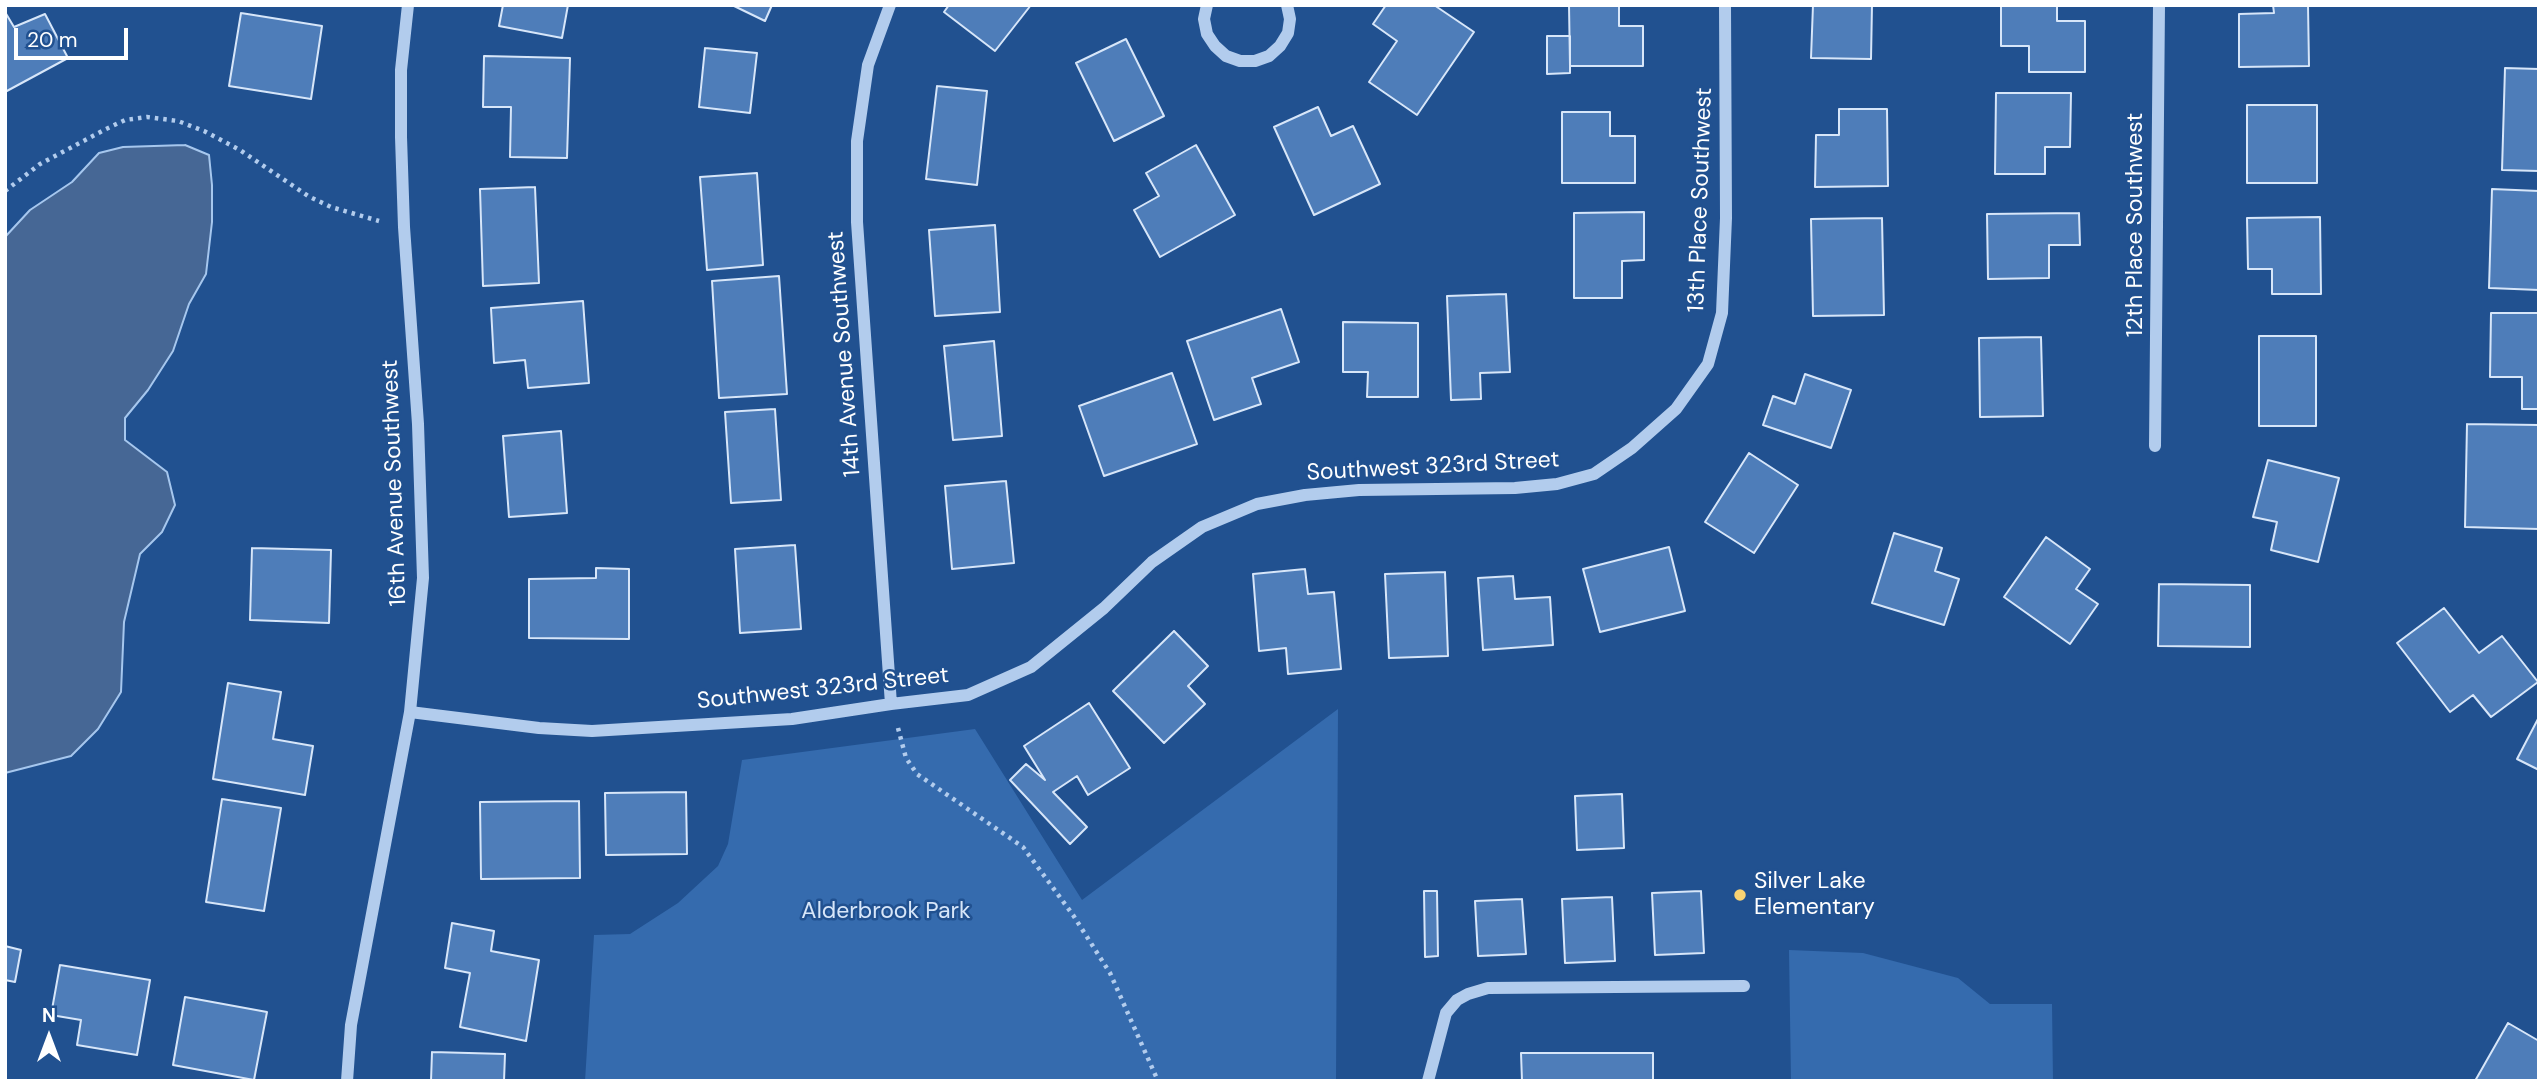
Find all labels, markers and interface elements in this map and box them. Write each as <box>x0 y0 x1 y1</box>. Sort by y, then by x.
scale bar <box>18 14 131 58</box>
text: 20 m <box>27 26 78 54</box>
street label: 13th Place Southwest <box>1683 87 1719 313</box>
street label: 12th Place Southwest <box>2122 113 2150 337</box>
street label: 14th Avenue Southwest <box>823 230 867 478</box>
street label: 16th Avenue Southwest <box>377 359 413 607</box>
street label: Southwest 323rd Street <box>1306 447 1560 487</box>
street label: Southwest 323rd Street <box>696 662 950 716</box>
place label: Silver Lake Elementary <box>1754 868 1875 922</box>
marker: Silver Lake Elementary <box>1732 887 1748 903</box>
park label: Alderbrook Park <box>801 898 971 926</box>
north arrow <box>14 1002 84 1072</box>
text: N <box>42 1003 56 1028</box>

